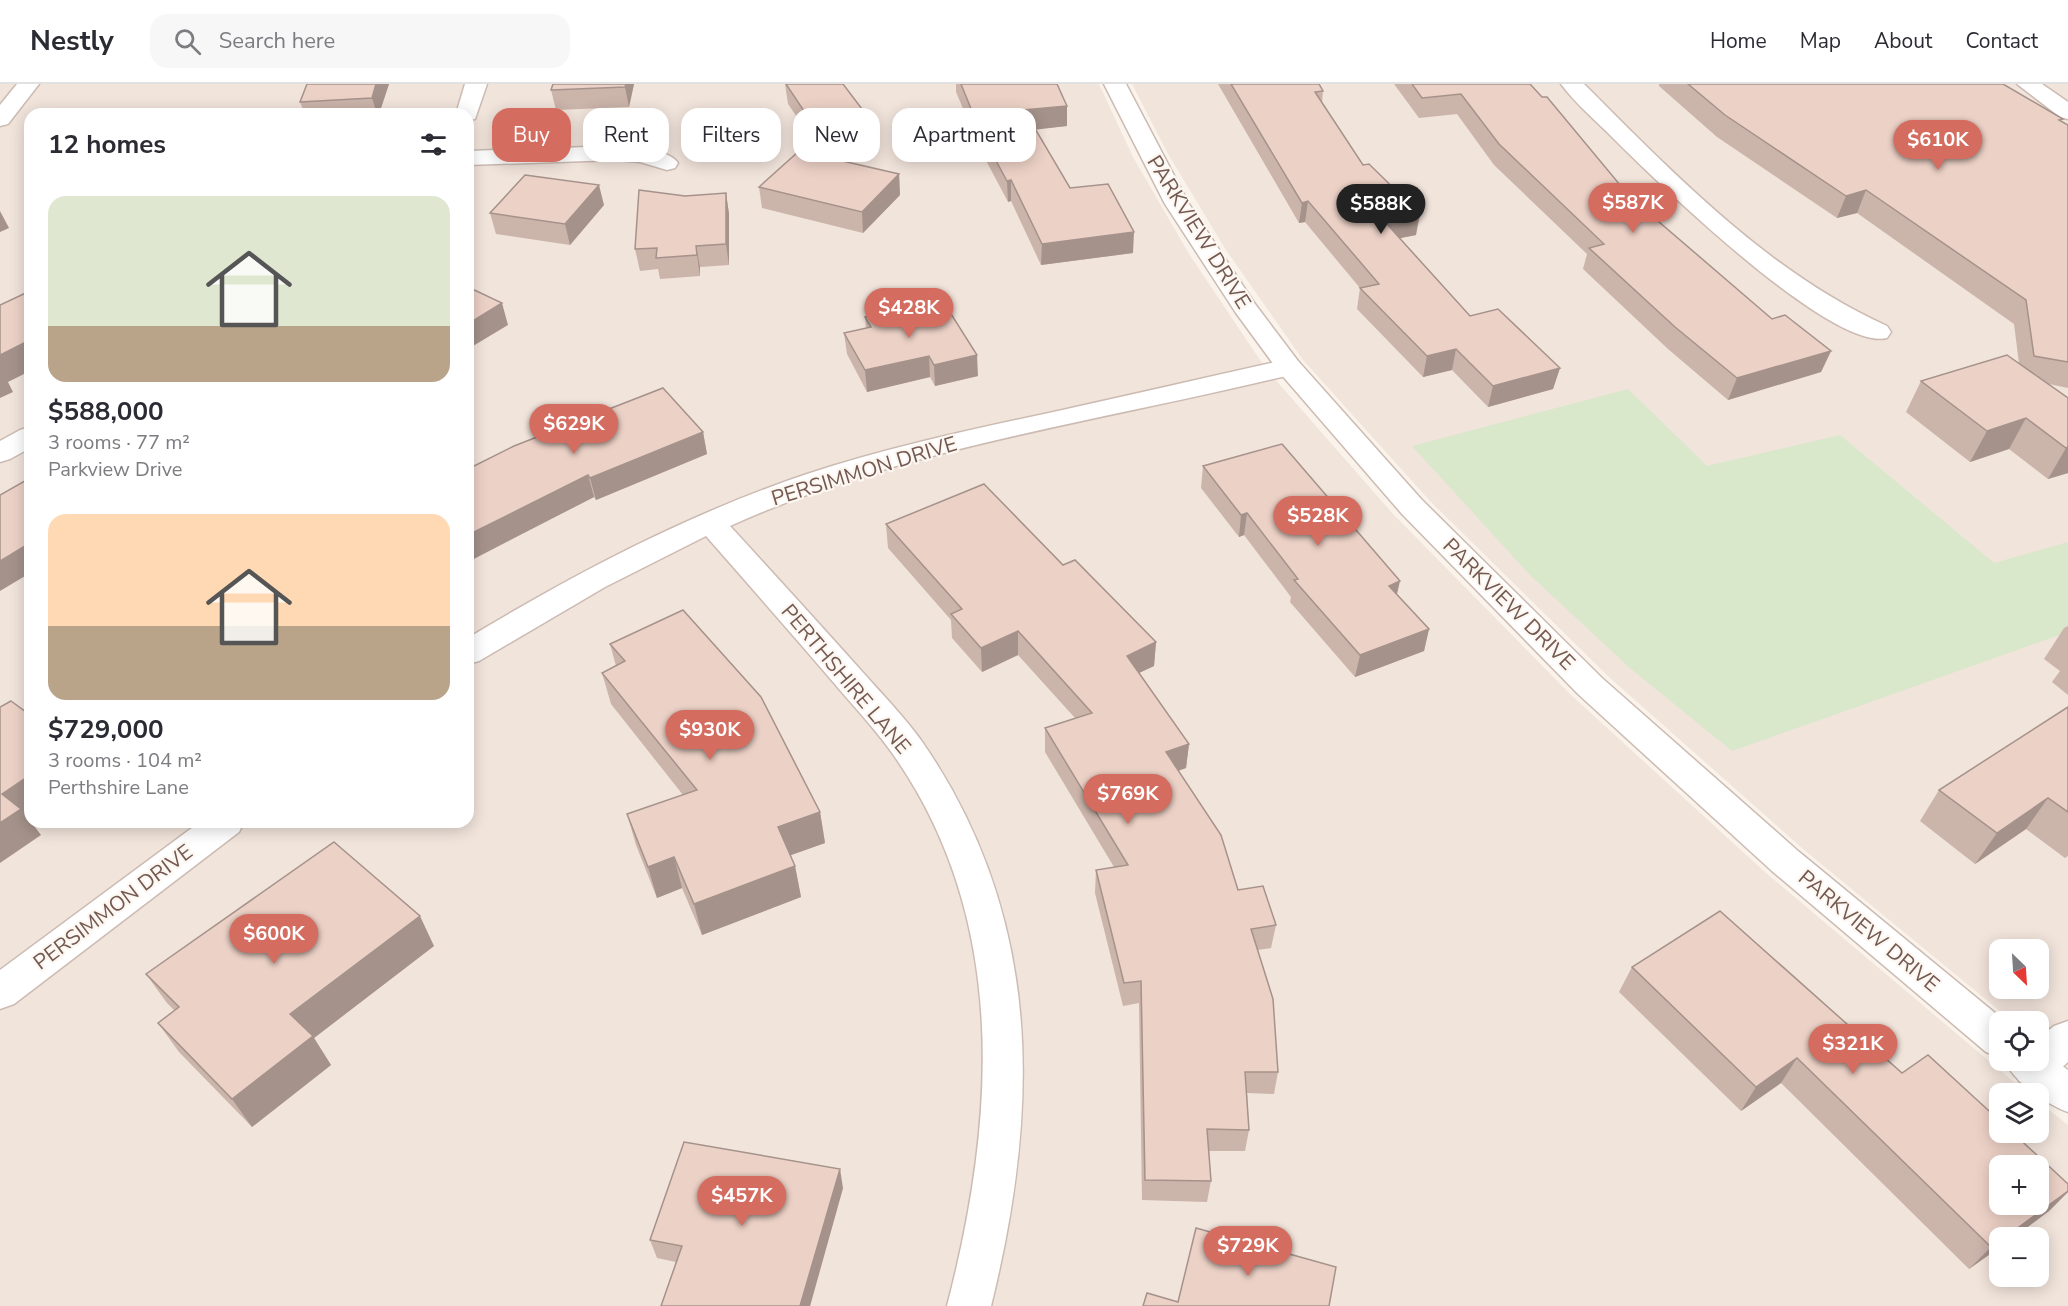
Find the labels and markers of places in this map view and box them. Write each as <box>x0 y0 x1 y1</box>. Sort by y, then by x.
pin: $610K <box>1896 120 1980 171</box>
pin: $587K <box>1591 183 1675 234</box>
pin: $588K <box>1339 184 1423 235</box>
pin: $428K <box>867 288 951 339</box>
pin: $629K <box>532 404 616 455</box>
pin: $528K <box>1276 496 1360 547</box>
pin: $930K <box>668 710 752 761</box>
pin: $769K <box>1086 774 1170 825</box>
pin: $600K <box>232 914 316 965</box>
pin: $321K <box>1811 1024 1895 1075</box>
pin: $457K <box>700 1176 784 1227</box>
pin: $729K <box>1206 1226 1290 1277</box>

